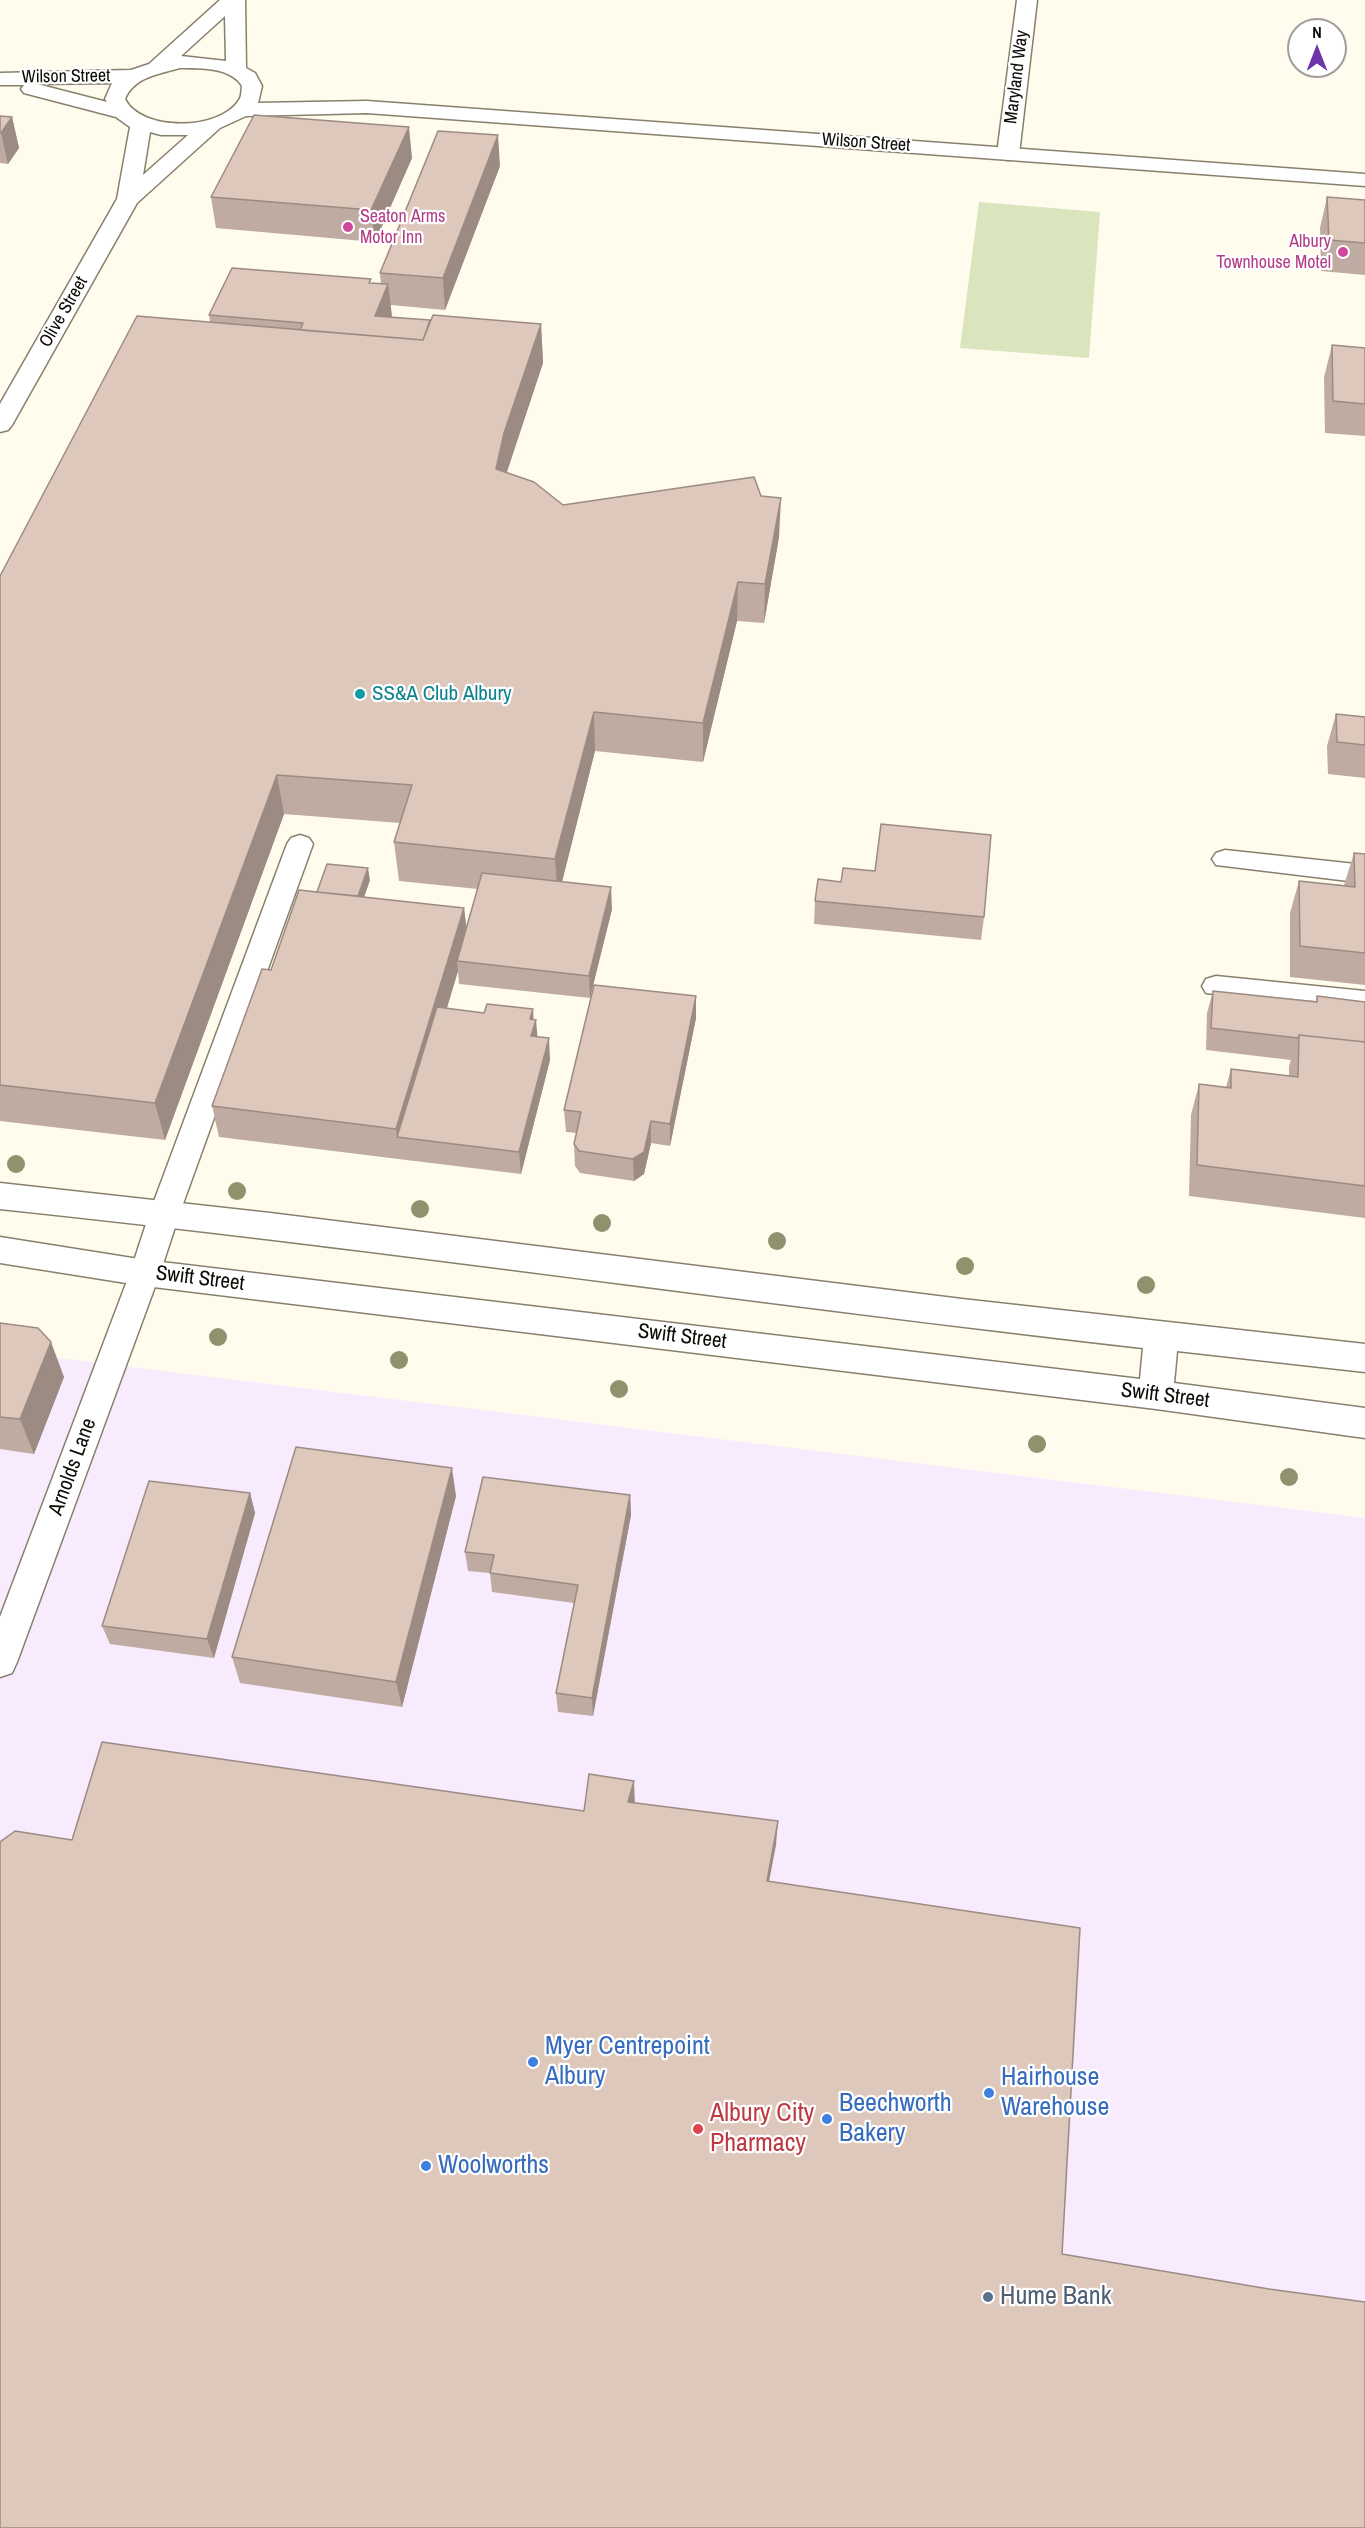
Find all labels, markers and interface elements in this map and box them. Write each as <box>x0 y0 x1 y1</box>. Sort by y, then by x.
north arrow <box>1287 18 1347 78</box>
text: N <box>1312 21 1322 43</box>
street label: Maryland Way <box>1001 29 1033 125</box>
street label: Wilson Street <box>22 65 110 89</box>
street label: Wilson Street <box>821 129 911 157</box>
place label: Seaton Arms Motor Inn <box>360 206 445 248</box>
marker: Seaton Arms Motor Inn <box>341 220 355 234</box>
place label: Albury Townhouse Motel <box>1216 231 1331 274</box>
marker: Albury Townhouse Motel <box>1336 245 1350 259</box>
street label: Olive Street <box>35 273 93 351</box>
place label: SS&A Club Albury <box>372 681 512 707</box>
marker: SS&A Club Albury <box>353 687 367 701</box>
street label: Swift Street <box>154 1261 246 1297</box>
street label: Swift Street <box>636 1319 728 1355</box>
street label: Swift Street <box>1119 1378 1211 1414</box>
street label: Arnolds Lane <box>44 1415 102 1519</box>
place label: Myer Centrepoint Albury <box>545 2031 710 2092</box>
marker: Myer Centrepoint Albury <box>526 2055 540 2069</box>
place label: Hairhouse Warehouse <box>1001 2062 1109 2124</box>
marker: Hairhouse Warehouse <box>982 2086 996 2100</box>
place label: Beechworth Bakery <box>839 2088 952 2150</box>
place label: Albury City Pharmacy <box>710 2098 814 2160</box>
marker: Beechworth Bakery <box>820 2112 834 2126</box>
marker: Albury City Pharmacy <box>691 2122 705 2136</box>
place label: Woolworths <box>438 2150 549 2182</box>
marker: Woolworths <box>419 2159 433 2173</box>
place label: Hume Bank <box>1000 2281 1111 2313</box>
marker: Hume Bank <box>981 2290 995 2304</box>

